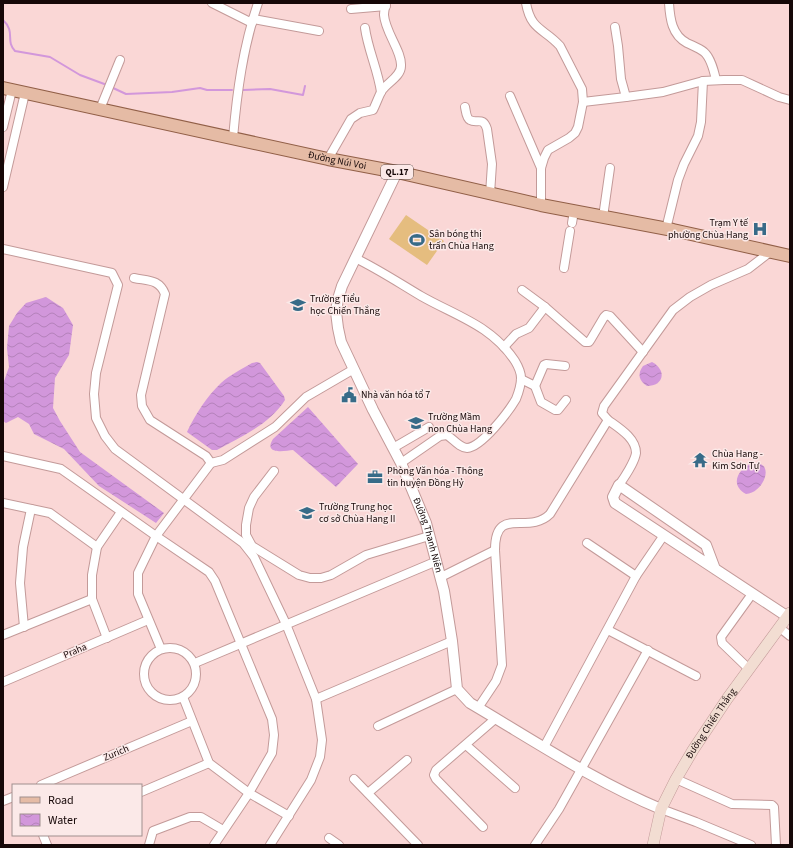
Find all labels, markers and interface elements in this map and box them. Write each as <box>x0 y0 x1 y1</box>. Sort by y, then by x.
street label: Đường Núi Voi <box>307 148 367 173</box>
road number: QL.17 <box>381 165 413 179</box>
place label: Trạm Y tế phường Chùa Hang <box>668 216 749 242</box>
hospital icon: Trạm Y tế phường Chùa Hang <box>751 220 769 238</box>
place label: Sân bóng thị trấn Chùa Hang <box>429 227 494 253</box>
sports icon: Sân bóng thị trấn Chùa Hang <box>408 231 426 249</box>
place label: Trường Tiểu học Chiến Thắng <box>310 292 380 318</box>
school or university icon: Trường Tiểu học Chiến Thắng <box>289 296 307 314</box>
public building icon: Nhà văn hóa tổ 7 <box>340 386 358 404</box>
place label: Nhà văn hóa tổ 7 <box>361 388 430 402</box>
place label: Trường Mầm non Chùa Hang <box>428 410 492 436</box>
school or university icon: Trường Mầm non Chùa Hang <box>407 414 425 432</box>
place label: Chùa Hang - Kim Sơn Tự <box>712 447 763 473</box>
temple icon: Chùa Hang - Kim Sơn Tự <box>691 451 709 469</box>
place label: Phòng Văn hóa - Thông tin huyện Đồng Hỷ <box>387 464 483 490</box>
office icon: Phòng Văn hóa - Thông tin huyện Đồng Hỷ <box>366 468 384 486</box>
street label: Đường Thanh Niên <box>409 496 446 574</box>
place label: Trường Trung học cơ sở Chùa Hang II <box>319 500 395 526</box>
school or university icon: Trường Trung học cơ sở Chùa Hang II <box>298 504 316 522</box>
street label: Praha <box>61 640 89 662</box>
street label: Đường Chiến Thắng <box>682 685 740 761</box>
street label: Zurich <box>101 741 131 765</box>
legend <box>12 784 142 836</box>
text: Road <box>48 792 74 809</box>
text: Water <box>48 812 78 829</box>

